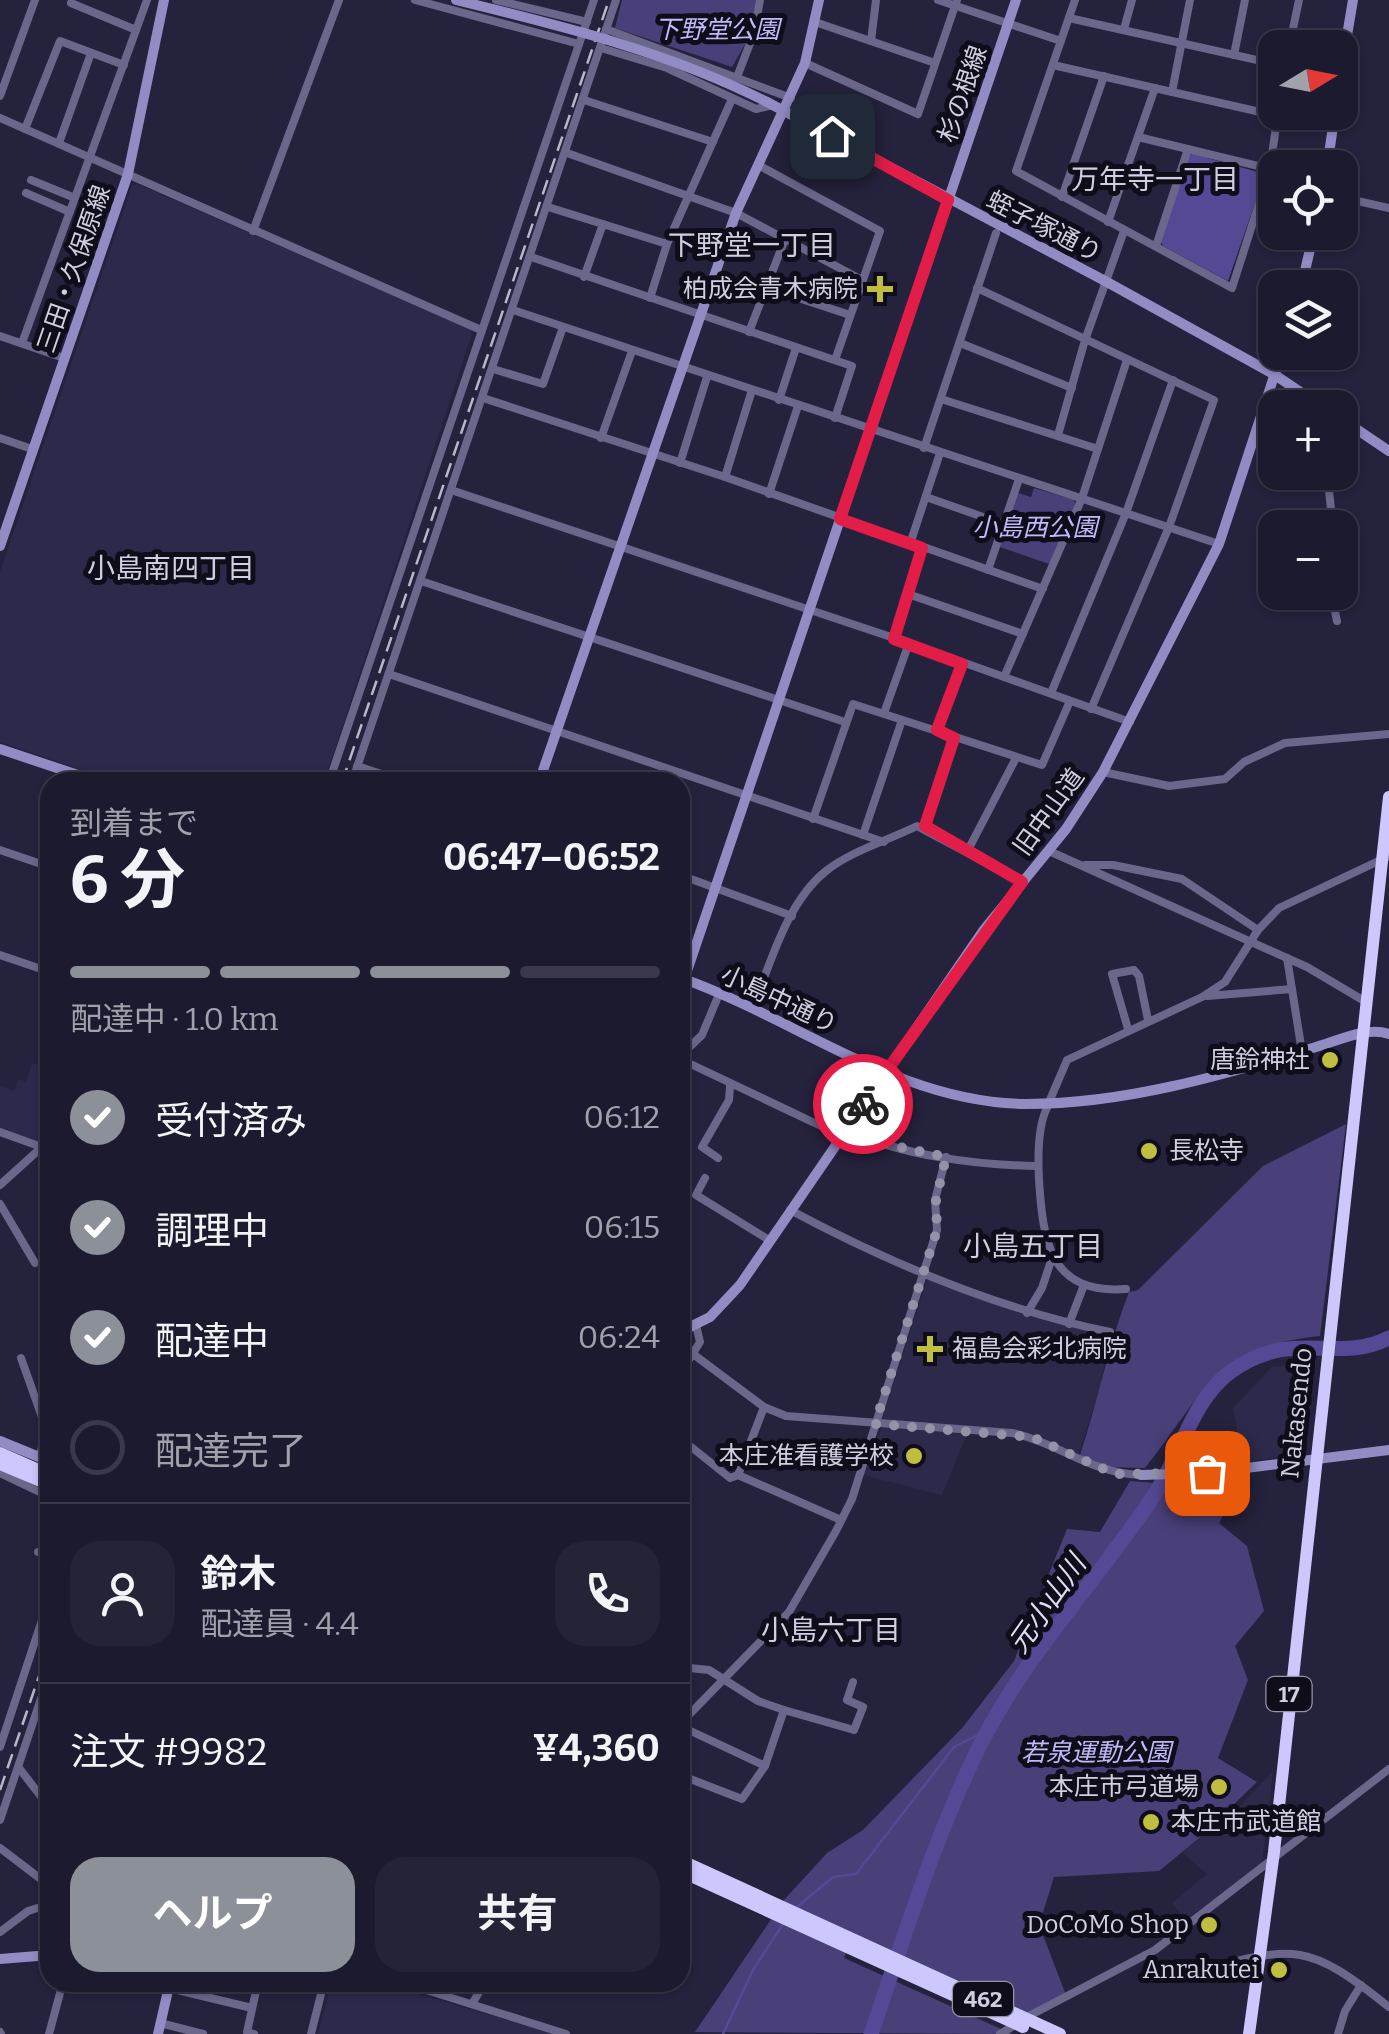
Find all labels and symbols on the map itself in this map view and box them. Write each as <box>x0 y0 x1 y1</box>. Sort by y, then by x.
park label: 下野堂公園 <box>654 15 782 45</box>
north arrow <box>1258 30 1358 130</box>
street label: 杉の根線 <box>933 42 993 146</box>
pin <box>790 94 875 179</box>
district label: 万年寺一丁目 <box>1071 163 1239 196</box>
street label: 三田・久保原線 <box>31 181 117 357</box>
street label: 蛭子塚通り <box>981 185 1107 269</box>
district label: 下野堂一丁目 <box>668 229 836 262</box>
place label: 柏成会青木病院 <box>683 274 858 304</box>
marker: 柏成会青木病院 <box>867 276 893 302</box>
park label: 小島西公園 <box>972 513 1100 543</box>
district label: 小島南四丁目 <box>87 552 255 585</box>
street label: 旧中山道 <box>1007 763 1091 861</box>
street label: 小島中通り <box>716 960 842 1040</box>
place label: 唐鈴神社 <box>1210 1045 1310 1075</box>
marker: 唐鈴神社 <box>1319 1049 1341 1071</box>
courier <box>813 1054 913 1154</box>
place label: 長松寺 <box>1169 1136 1244 1166</box>
marker: 長松寺 <box>1138 1140 1160 1162</box>
district label: 小島五丁目 <box>963 1230 1103 1263</box>
place label: 福島会彩北病院 <box>952 1334 1127 1364</box>
marker: 福島会彩北病院 <box>917 1336 943 1362</box>
street label: Nakasendo <box>1275 1346 1319 1480</box>
pin <box>1165 1431 1250 1516</box>
place label: 本庄准看護学校 <box>719 1441 894 1471</box>
marker: 本庄准看護学校 <box>903 1445 925 1467</box>
water label: 元小山川 <box>1001 1546 1094 1659</box>
district label: 小島六丁目 <box>761 1614 901 1647</box>
road number: 17 <box>1266 1677 1312 1711</box>
park label: 若泉運動公園 <box>1021 1738 1174 1768</box>
place label: 本庄市弓道場 <box>1049 1772 1199 1802</box>
marker: 本庄市弓道場 <box>1208 1776 1230 1798</box>
place label: 本庄市武道館 <box>1171 1807 1321 1837</box>
marker: 本庄市武道館 <box>1140 1811 1162 1833</box>
place label: DoCoMo Shop <box>1026 1910 1189 1940</box>
marker: DoCoMo Shop <box>1198 1914 1220 1936</box>
place label: Anrakutei <box>1143 1955 1259 1985</box>
marker: Anrakutei <box>1268 1959 1290 1981</box>
road number: 462 <box>953 1982 1013 2016</box>

